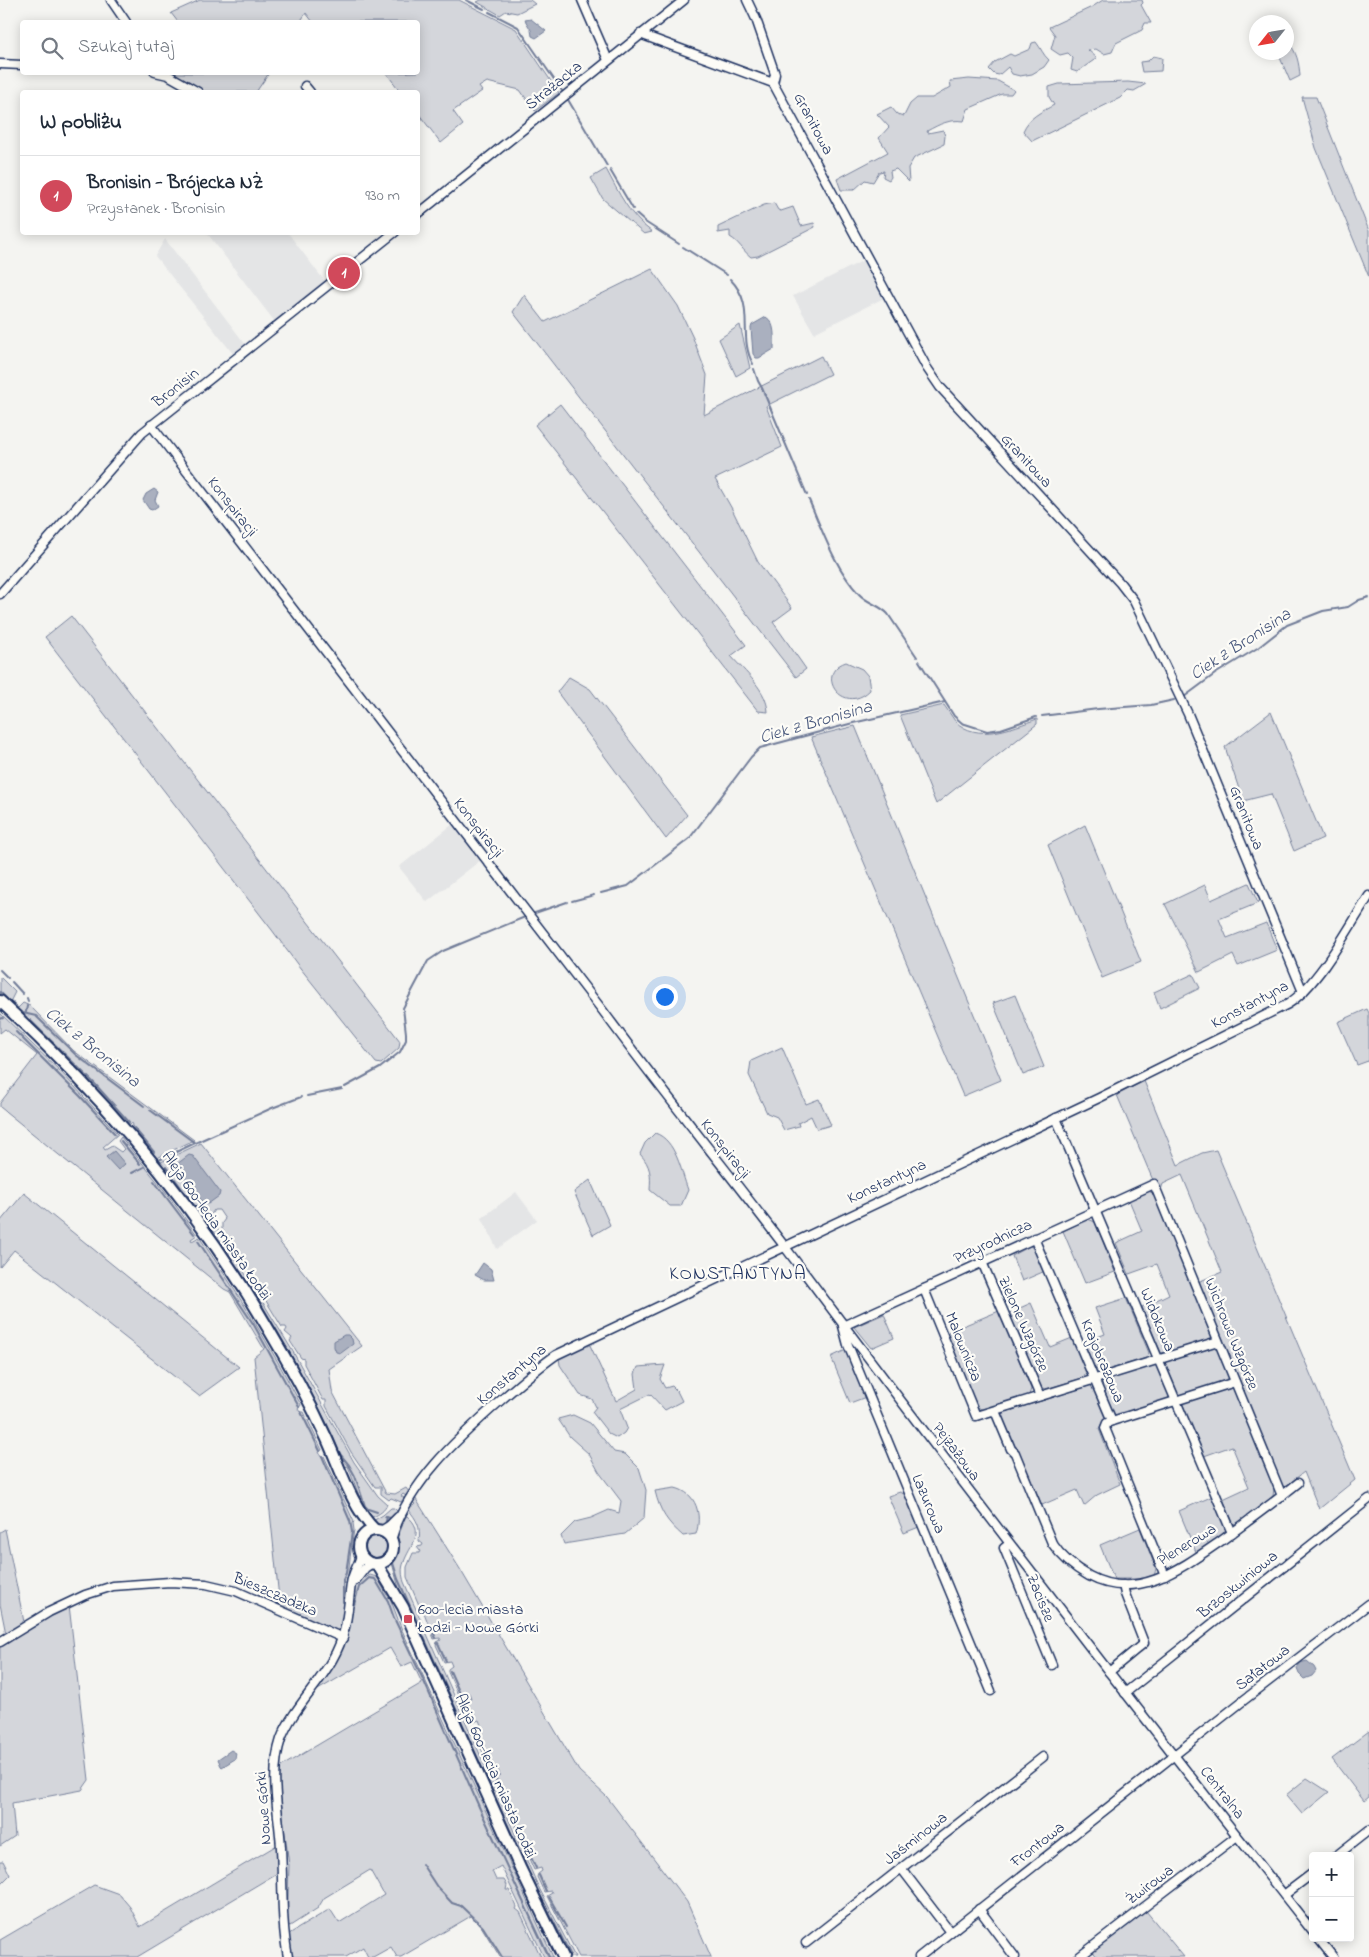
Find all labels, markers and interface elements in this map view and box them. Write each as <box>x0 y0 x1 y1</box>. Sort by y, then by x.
north arrow <box>1249 15 1294 60</box>
search box <box>20 20 420 75</box>
icon: search <box>38 34 66 62</box>
text: Szukaj tutaj <box>78 34 174 61</box>
street label: Strażacka <box>520 55 588 117</box>
street label: Granitowa <box>787 89 839 159</box>
text: W pobliżu <box>40 108 122 138</box>
text: Bronisin - Brójecka NŻ <box>87 170 263 197</box>
text: 1 <box>53 184 59 208</box>
text: 930 m <box>365 184 400 208</box>
text: Przystanek · Bronisin <box>87 197 225 221</box>
pin: 1 <box>328 254 360 292</box>
street label: Bronisin <box>147 362 205 415</box>
street label: Granitowa <box>994 428 1058 494</box>
street label: Konspiracji <box>201 472 263 542</box>
water label: Ciek z Bronisina <box>1185 602 1297 687</box>
water label: Ciek z Bronisina <box>757 694 875 751</box>
street label: Granitowa <box>1222 782 1270 854</box>
street label: Konspiracji <box>447 793 509 863</box>
street label: Konstantyna <box>1207 974 1293 1036</box>
your location <box>652 984 678 1010</box>
water label: Ciek z Bronisina <box>39 1001 145 1095</box>
street label: Konspiracji <box>694 1114 756 1184</box>
street label: Aleja 600-lecia miasta Łodzi <box>155 1146 277 1306</box>
street label: Konstantyna <box>843 1153 931 1211</box>
street label: Przyrodnicza <box>950 1213 1036 1271</box>
district label: KONSTANTYNA <box>669 1261 807 1288</box>
street label: Zielone Wzgórze <box>991 1272 1055 1377</box>
street label: Wichrowe Wzgórze <box>1198 1274 1265 1395</box>
street label: Widokowa <box>1133 1284 1181 1356</box>
street label: Malownicza <box>938 1309 988 1385</box>
street label: Krajobrazowa <box>1074 1316 1130 1406</box>
street label: Konstantyna <box>472 1339 552 1411</box>
street label: Pejzażowa <box>926 1418 986 1486</box>
street label: Lazurowa <box>905 1470 951 1538</box>
street label: Plenerowa <box>1153 1517 1221 1573</box>
street label: Brzoskwiniowa <box>1192 1545 1283 1626</box>
street label: Bieszczadzka <box>228 1566 321 1624</box>
street label: Zacisze <box>1020 1570 1061 1626</box>
place label: 600-lecia miasta Łodzi - Nowe Górki <box>417 1598 539 1640</box>
marker: 600-lecia miasta Łodzi - Nowe Górki <box>402 1613 414 1625</box>
street label: Sałatowa <box>1230 1639 1296 1697</box>
street label: Aleja 600-lecia miasta Łodzi <box>448 1690 542 1862</box>
street label: Centralna <box>1193 1761 1251 1825</box>
street label: Nowe Górki <box>249 1770 279 1846</box>
street label: Jaśminowa <box>879 1806 953 1872</box>
street label: Frontowa <box>1005 1816 1070 1874</box>
map controls <box>1309 1852 1354 1942</box>
button: + <box>1309 1852 1354 1897</box>
street label: Żwirowa <box>1121 1859 1179 1911</box>
button: − <box>1309 1897 1354 1942</box>

